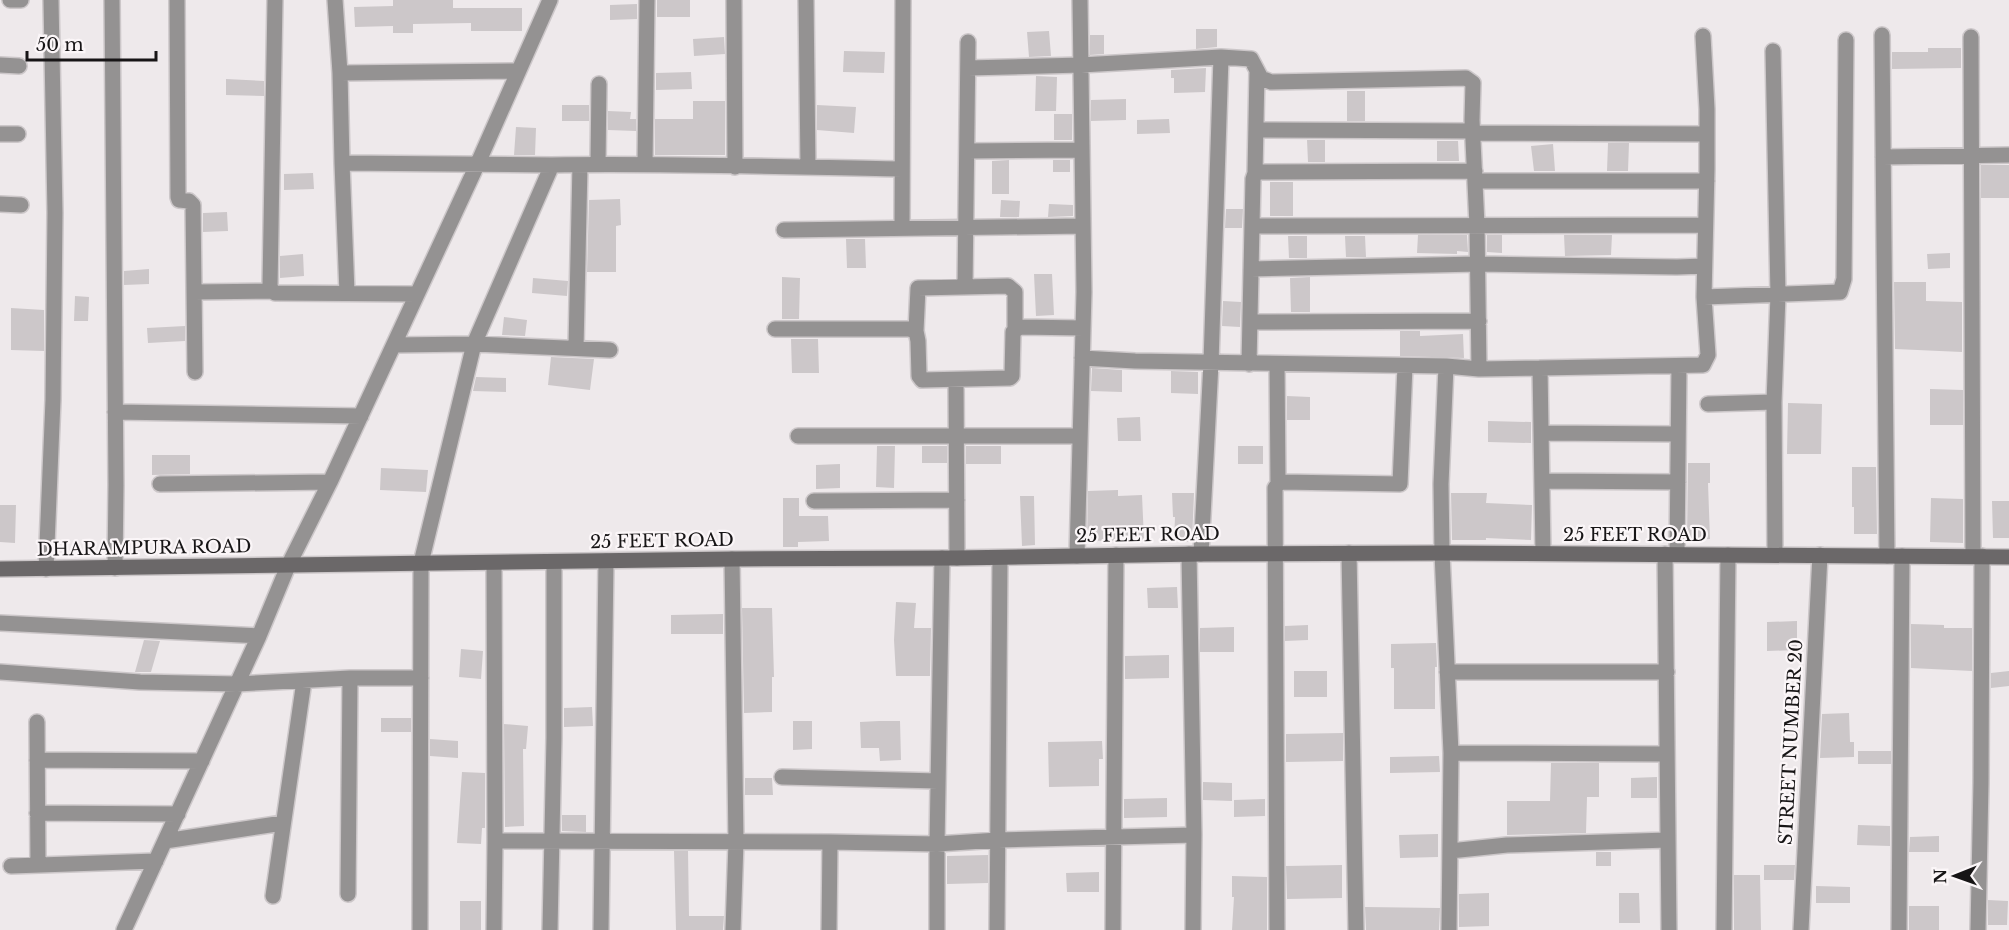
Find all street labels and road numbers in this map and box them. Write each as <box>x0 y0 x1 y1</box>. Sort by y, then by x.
street label: 25 FEET ROAD <box>1076 523 1220 547</box>
street label: 25 FEET ROAD <box>1563 524 1707 546</box>
street label: 25 FEET ROAD <box>590 529 734 553</box>
street label: DHARAMPURA ROAD <box>37 535 251 561</box>
street label: STREET NUMBER 20 <box>1775 638 1807 846</box>

